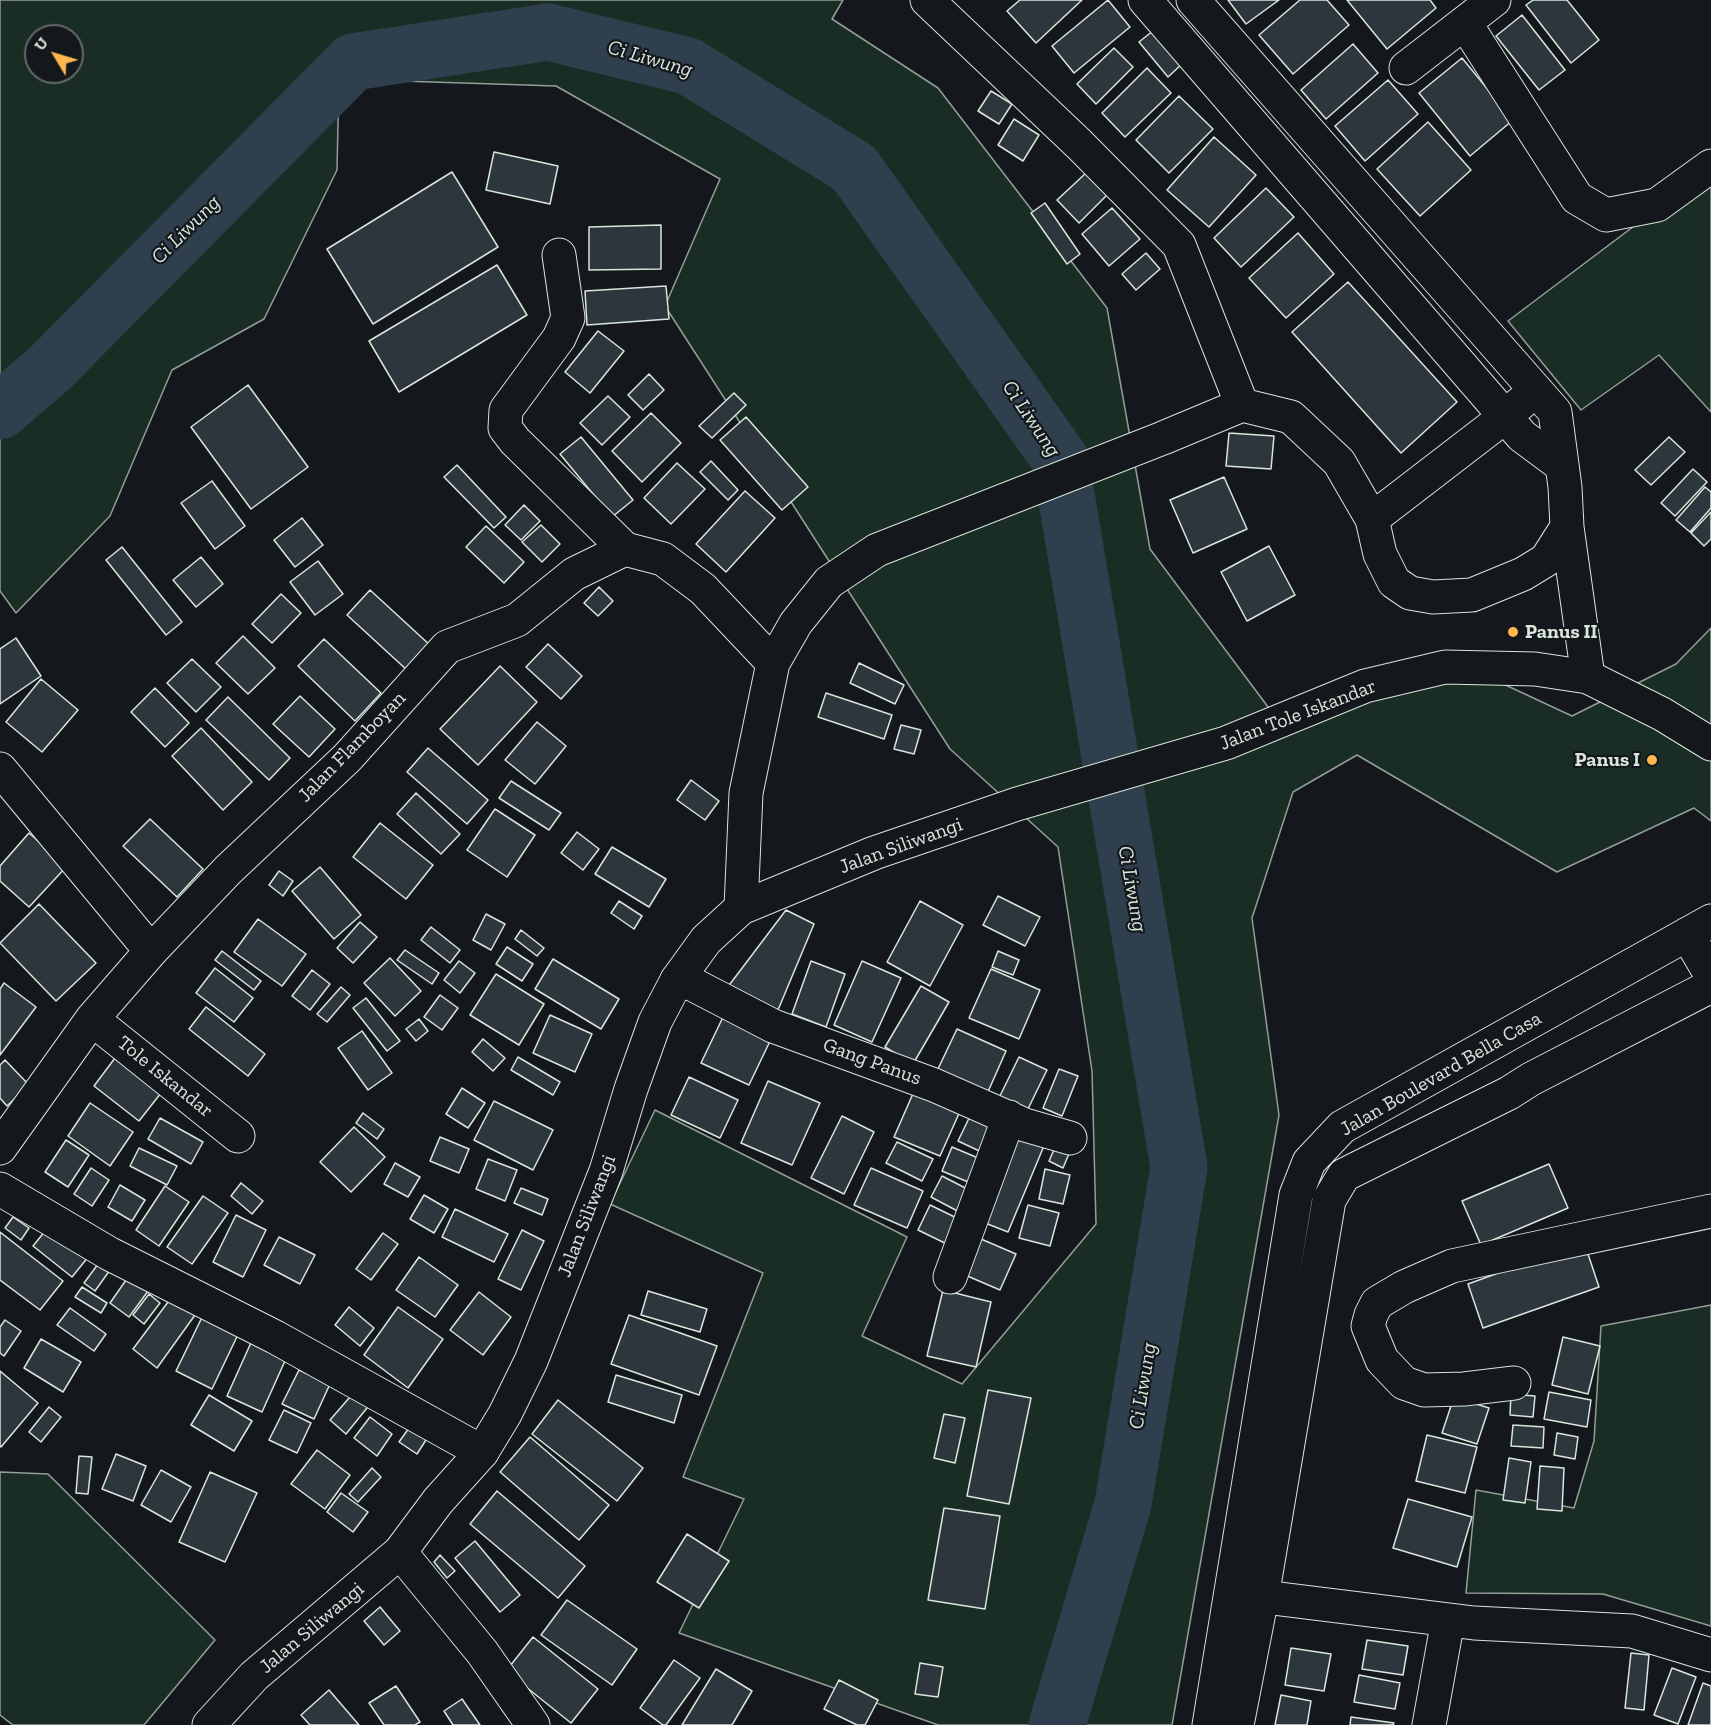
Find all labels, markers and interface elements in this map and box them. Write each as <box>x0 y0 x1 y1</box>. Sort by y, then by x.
north arrow <box>24 24 84 84</box>
text: U <box>30 33 52 54</box>
water label: Ci Liwung <box>605 35 695 83</box>
water label: Ci Liwung <box>146 190 226 270</box>
water label: Ci Liwung <box>996 376 1066 462</box>
place label: Panus II <box>1525 620 1598 644</box>
marker: Panus II <box>1506 625 1520 639</box>
street label: Jalan Tole Iskandar <box>1216 674 1380 756</box>
street label: Jalan Flamboyan <box>293 687 411 807</box>
place label: Panus I <box>1575 748 1640 772</box>
marker: Panus I <box>1645 753 1659 767</box>
street label: Jalan Siliwangi <box>836 813 966 879</box>
water label: Ci Liwung <box>1112 844 1152 934</box>
street label: Jalan Boulevard Bella Casa <box>1336 1007 1546 1141</box>
street label: Tole Iskandar <box>112 1031 218 1123</box>
street label: Gang Panus <box>820 1033 924 1091</box>
street label: Jalan Siliwangi <box>553 1151 621 1281</box>
water label: Ci Liwung <box>1124 1341 1162 1431</box>
street label: Jalan Siliwangi <box>255 1577 369 1679</box>

